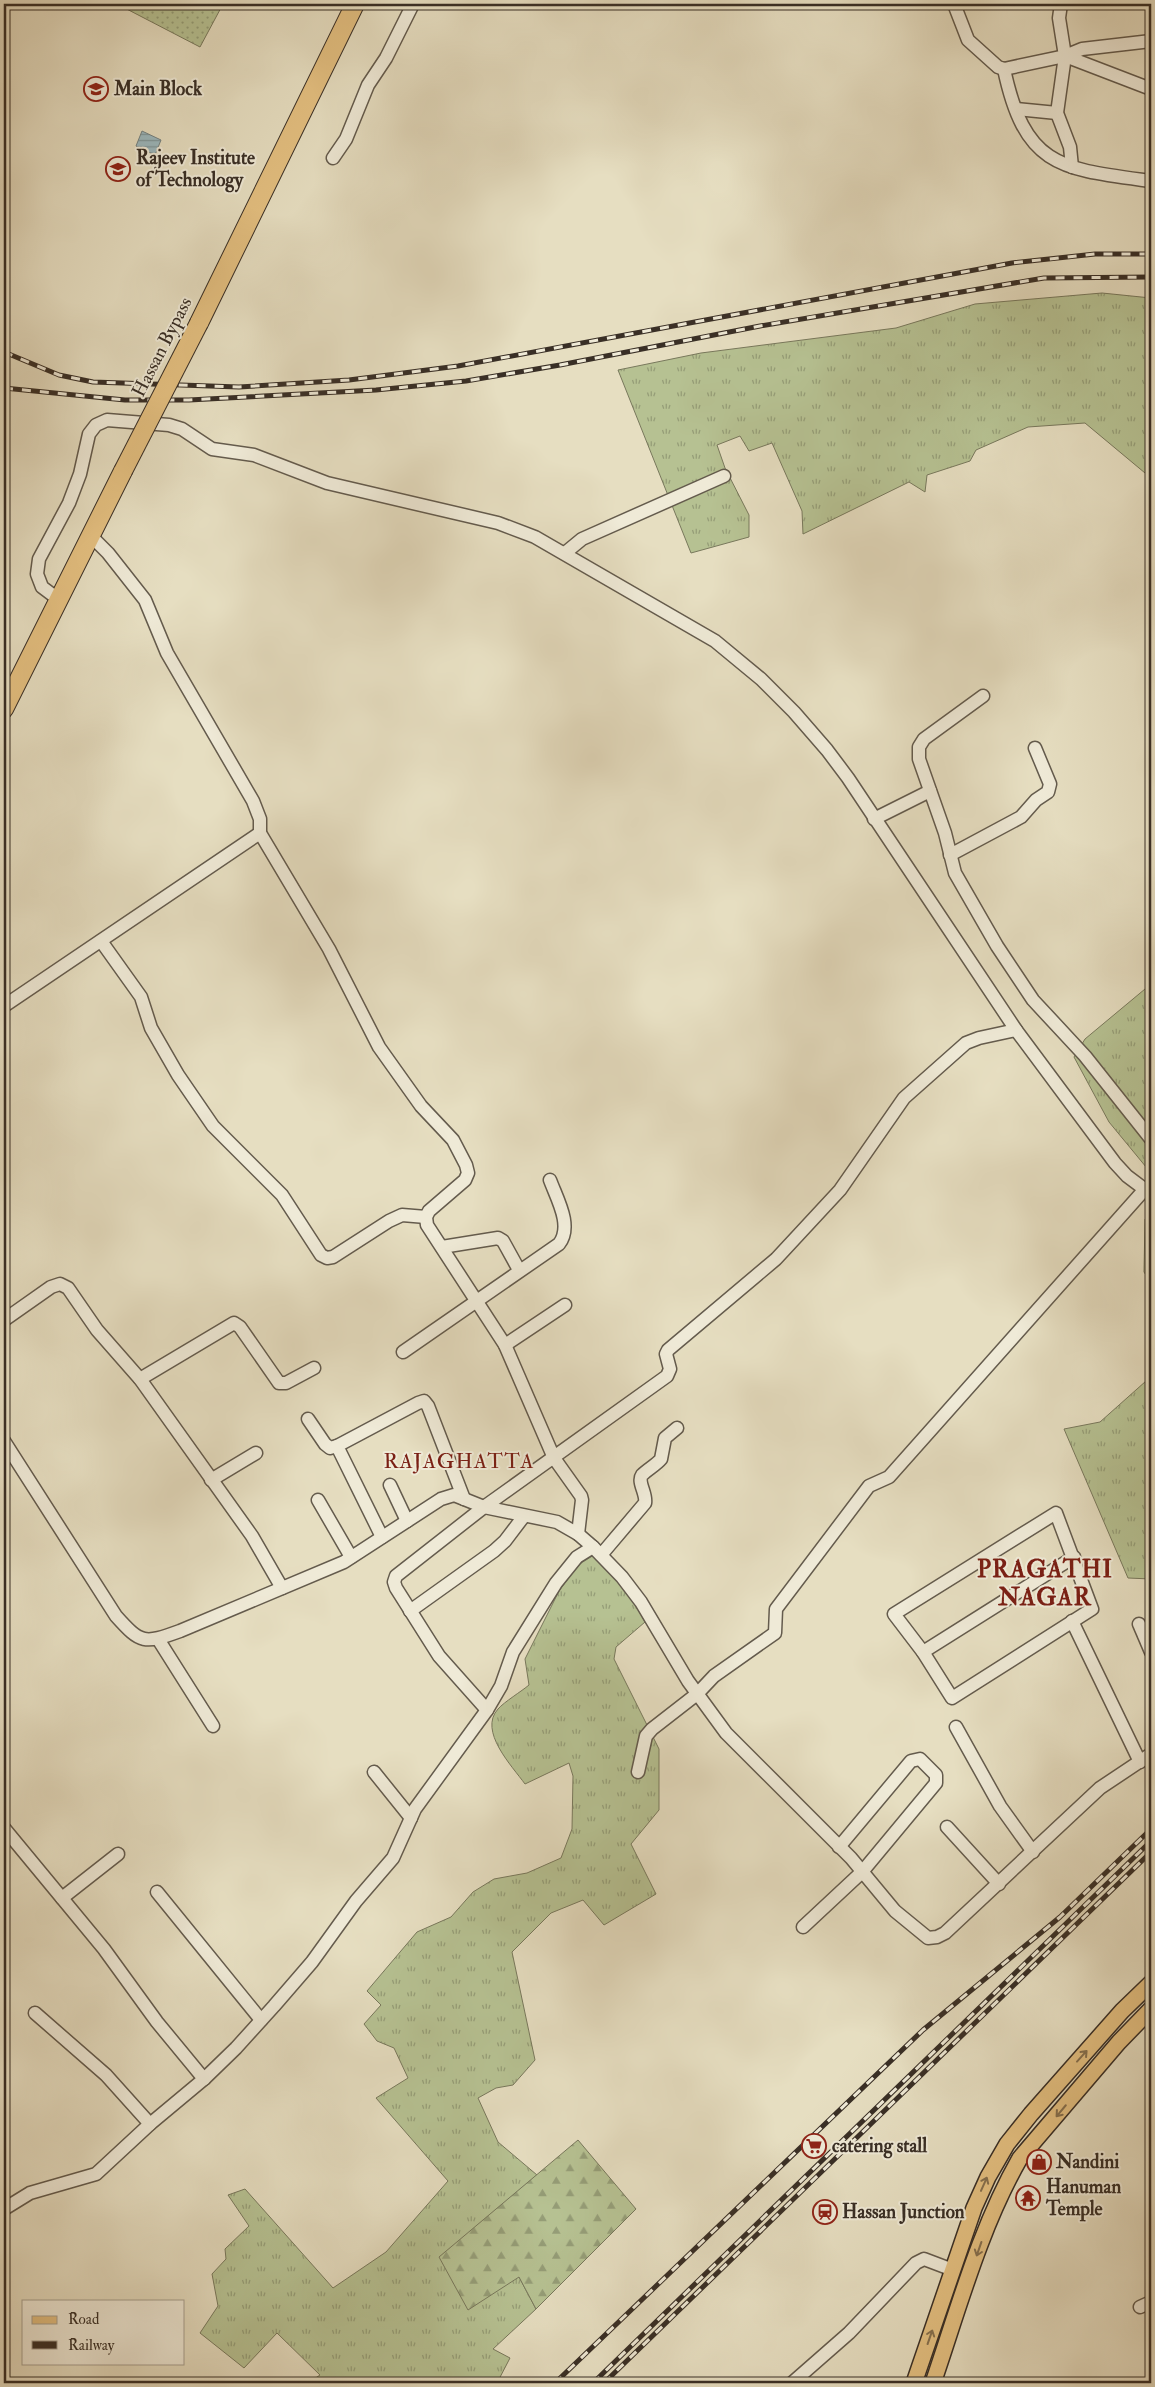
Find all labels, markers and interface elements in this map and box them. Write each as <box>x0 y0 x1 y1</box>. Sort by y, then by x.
school or university icon: Main Block <box>83 76 109 102</box>
place label: Main Block <box>113 77 203 101</box>
place label: Rajeev Institute of Technology <box>136 146 255 193</box>
school or university icon: Rajeev Institute of Technology <box>105 156 131 182</box>
street label: Hassan Bypass <box>127 293 198 402</box>
district label: RAJAGHATTA <box>383 1448 535 1475</box>
district label: PRAGATHI NAGAR <box>977 1554 1113 1613</box>
one-way arrow <box>1077 2049 1088 2062</box>
one-way arrow <box>1055 2104 1067 2117</box>
supermarket icon: catering stall <box>801 2133 827 2159</box>
place label: catering stall <box>832 2134 927 2159</box>
shop icon: Nandini <box>1026 2149 1052 2175</box>
place label: Nandini <box>1055 2150 1119 2174</box>
place label: Hanuman Temple <box>1045 2175 1121 2222</box>
one-way arrow <box>980 2177 990 2192</box>
temple icon: Hanuman Temple <box>1015 2185 1041 2211</box>
station icon: Hassan Junction <box>812 2199 838 2225</box>
place label: Hassan Junction <box>842 2200 965 2224</box>
one-way arrow <box>974 2241 983 2256</box>
legend <box>22 2300 185 2364</box>
text: Road <box>68 2310 100 2329</box>
one-way arrow <box>925 2329 935 2345</box>
text: Railway <box>68 2336 115 2355</box>

